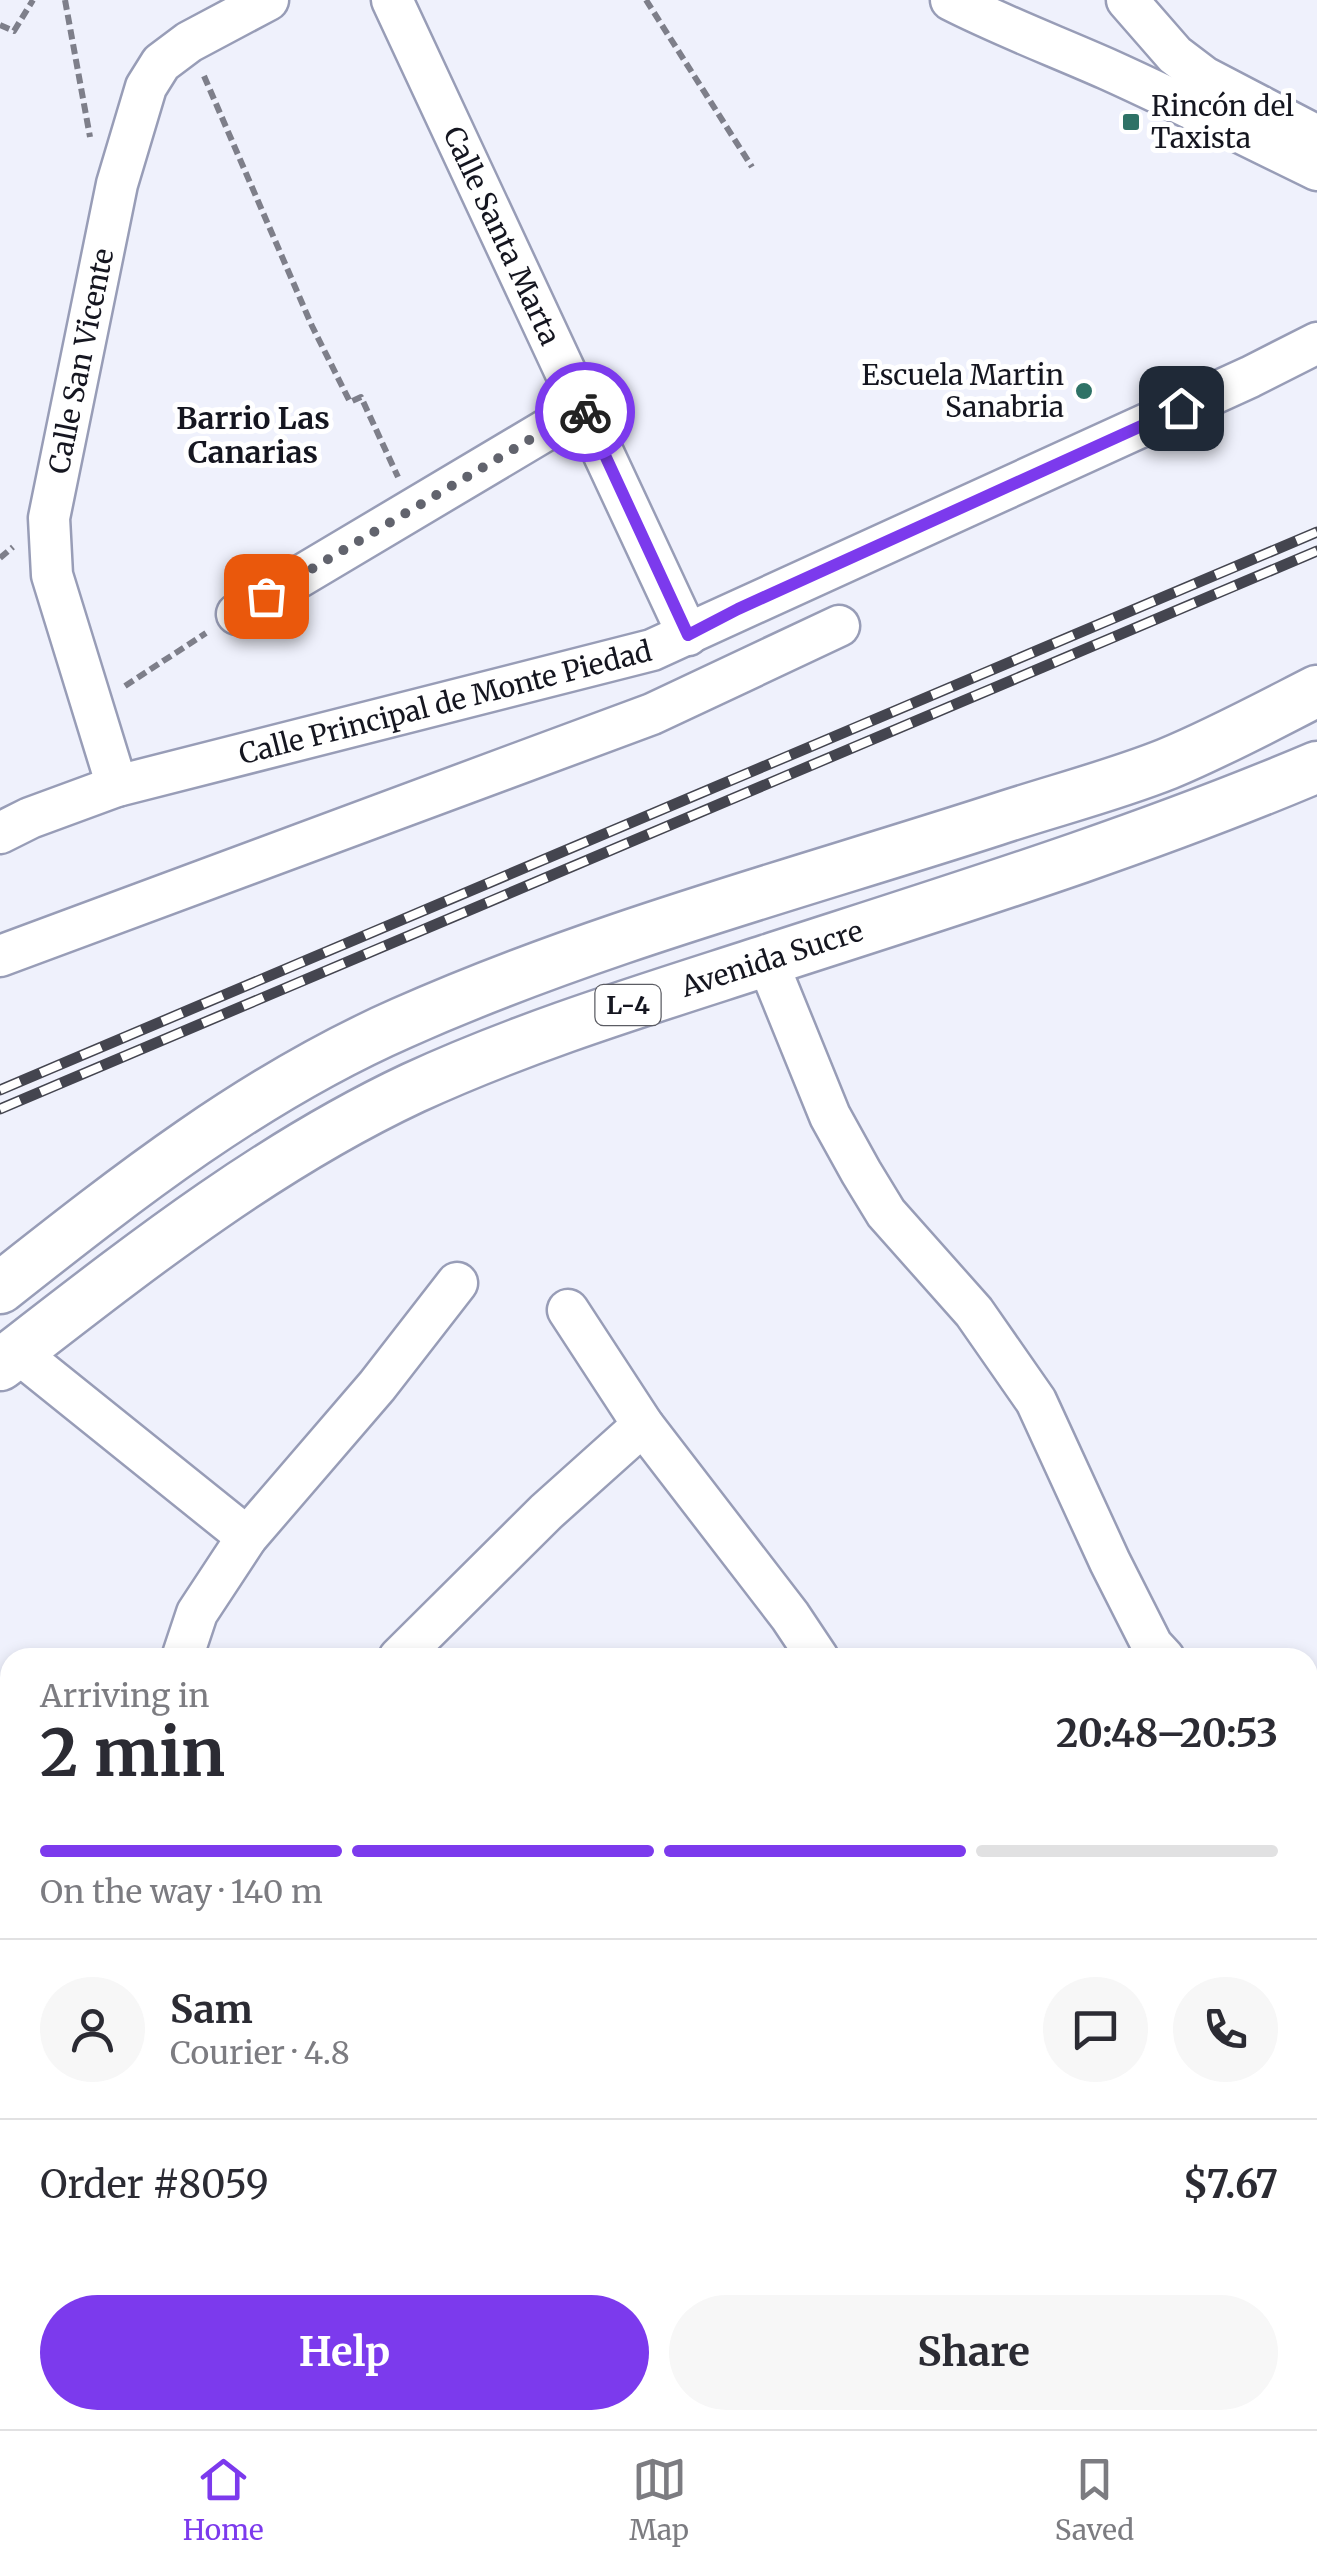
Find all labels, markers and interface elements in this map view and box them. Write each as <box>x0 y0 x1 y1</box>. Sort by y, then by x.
place label: Rincón del Taxista <box>1151 88 1294 156</box>
marker: Rincón del Taxista <box>1120 111 1142 133</box>
street label: Calle Santa Marta <box>435 121 568 351</box>
street label: Calle San Vicente <box>40 245 121 477</box>
place label: Escuela Martin Sanabria <box>861 357 1064 425</box>
courier <box>535 362 635 462</box>
pin <box>1139 366 1224 451</box>
marker: Escuela Martin Sanabria <box>1073 380 1095 402</box>
icon: home <box>1154 381 1209 436</box>
icon: bike <box>558 385 613 440</box>
district label: Barrio Las Canarias <box>176 399 330 471</box>
pin <box>224 554 309 639</box>
icon: bag <box>239 569 294 624</box>
street label: Calle Principal de Monte Piedad <box>235 633 656 772</box>
street label: Avenida Sucre <box>675 913 867 1005</box>
road number: L-4 <box>596 985 660 1025</box>
text: Arriving in <box>40 1676 209 1716</box>
text: 20:48–20:53 <box>1056 1710 1278 1757</box>
text: 2 min <box>40 1712 225 1794</box>
text: On the way · 140 m <box>40 1872 323 1912</box>
button: person <box>40 1977 145 2082</box>
button: chat <box>1043 1977 1148 2082</box>
button: phone <box>1173 1977 1278 2082</box>
text: Sam <box>170 1986 253 2033</box>
text: Courier · 4.8 <box>170 2033 350 2073</box>
text: Order #8059 <box>40 2161 269 2208</box>
text: $7.67 <box>1183 2161 1278 2208</box>
button: Help <box>40 2295 649 2410</box>
button: Share <box>669 2295 1278 2410</box>
tab: Home <box>183 2452 264 2548</box>
tab: Map <box>629 2452 689 2548</box>
tab: Saved <box>1055 2452 1134 2548</box>

